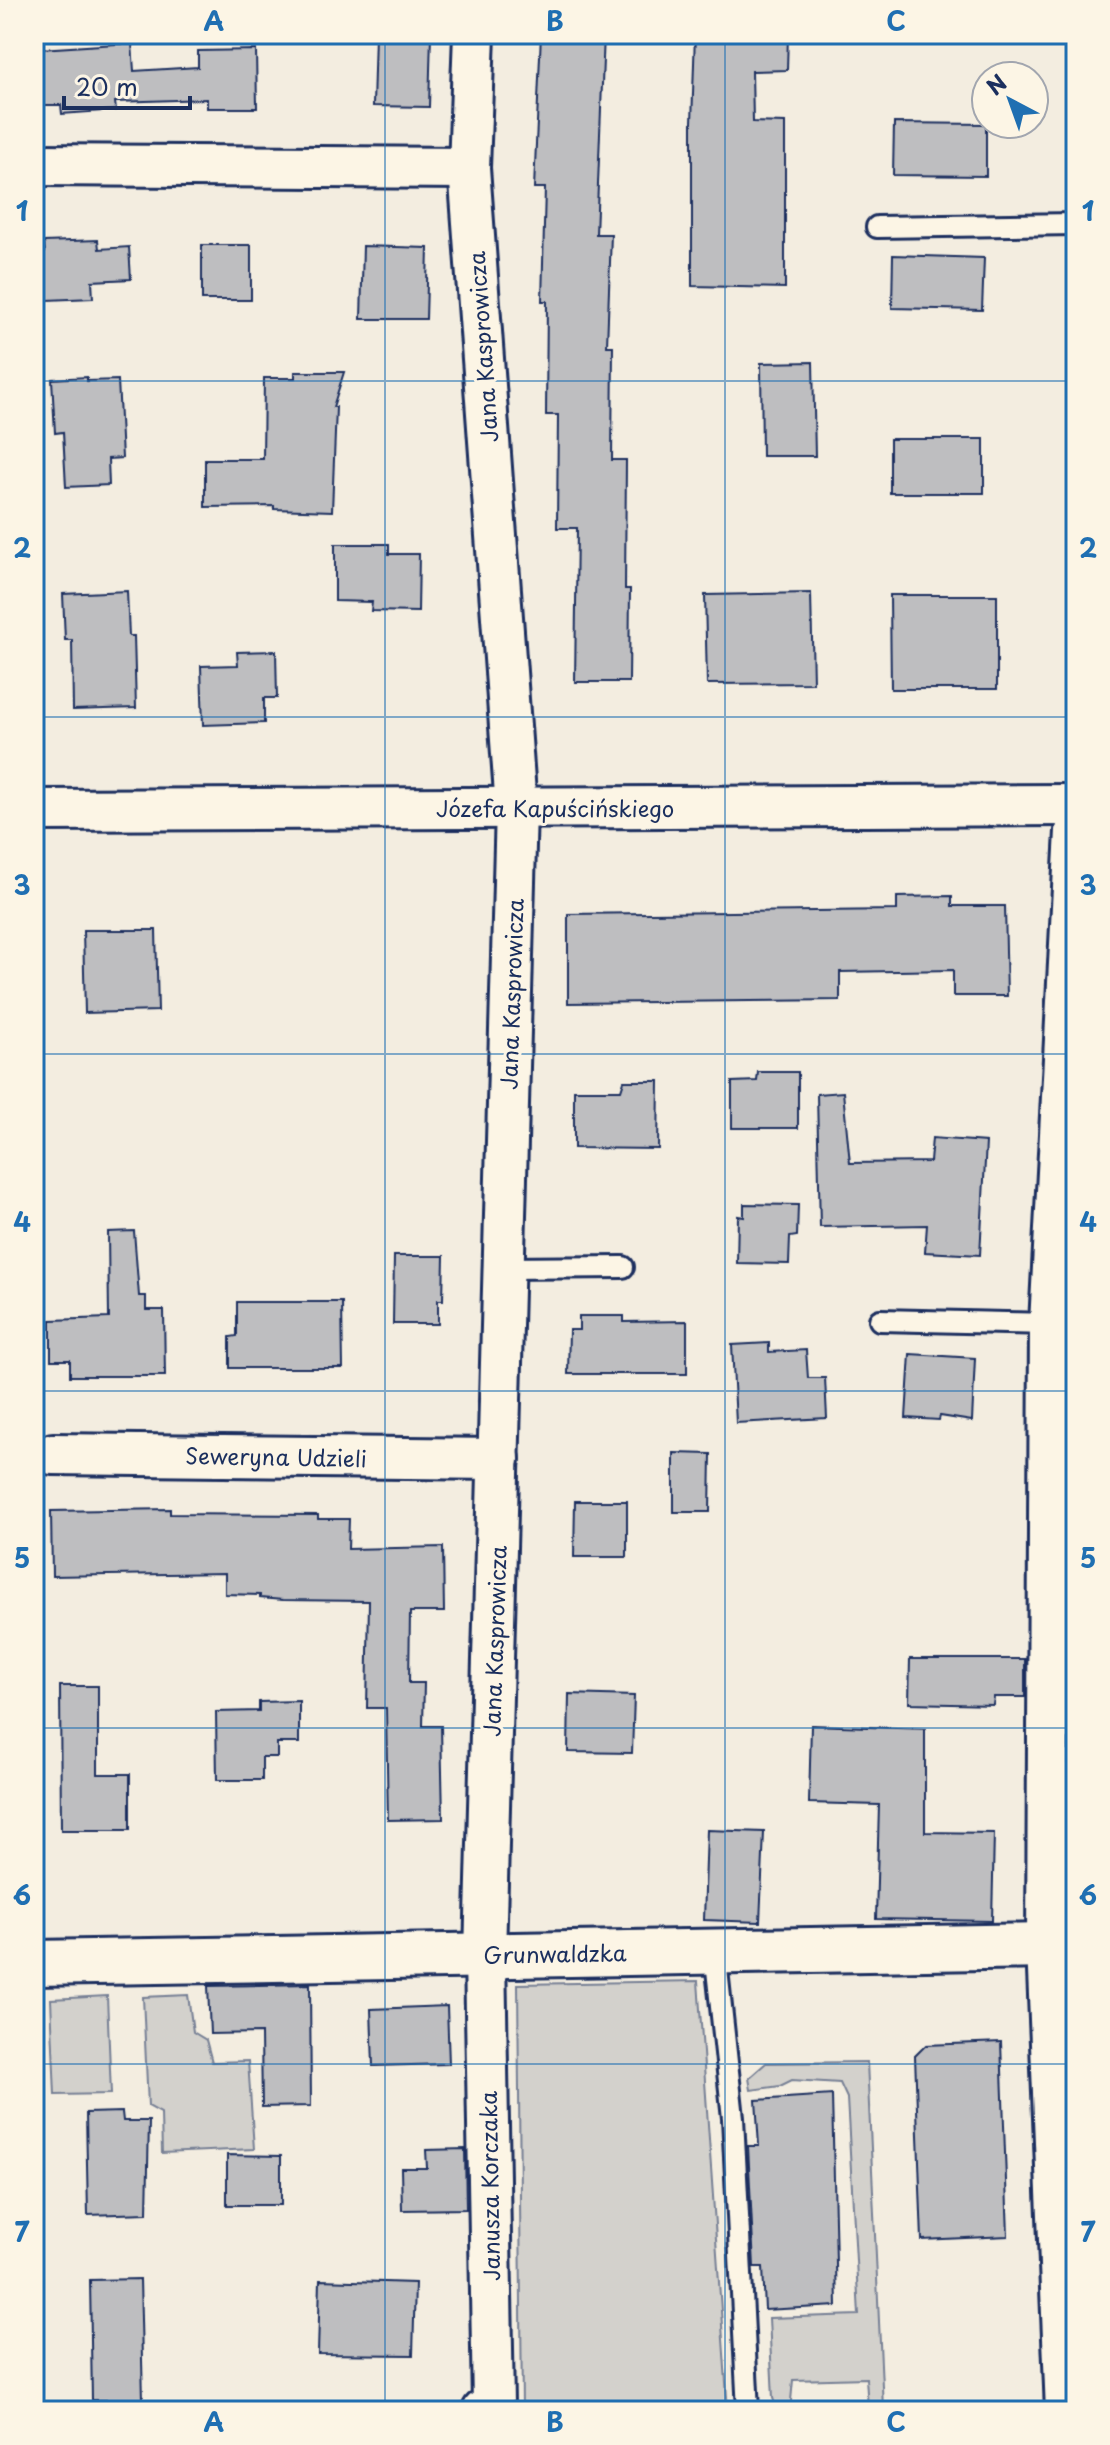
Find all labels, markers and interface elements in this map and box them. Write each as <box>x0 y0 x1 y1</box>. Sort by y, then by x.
text: A <box>204 1 224 40</box>
text: B <box>546 1 564 40</box>
text: C <box>886 1 906 40</box>
scale bar <box>64 60 190 110</box>
north arrow <box>970 60 1050 140</box>
text: N <box>978 66 1013 102</box>
text: 20 m <box>76 68 138 104</box>
text: 1 <box>16 191 28 230</box>
text: 1 <box>1082 191 1094 230</box>
street label: Jana Kasprowicza <box>459 250 505 444</box>
text: 2 <box>13 528 31 567</box>
text: 2 <box>1079 528 1097 567</box>
street label: Józefa Kapuścińskiego <box>436 791 674 824</box>
text: 3 <box>13 865 31 904</box>
text: 3 <box>1079 865 1097 904</box>
street label: Jana Kasprowicza <box>491 898 531 1090</box>
text: 4 <box>13 1202 31 1241</box>
text: 4 <box>1079 1202 1097 1241</box>
street label: Seweryna Udzieli <box>185 1438 367 1474</box>
text: 5 <box>14 1538 30 1577</box>
text: 5 <box>1080 1538 1096 1577</box>
street label: Jana Kasprowicza <box>474 1545 514 1737</box>
text: 6 <box>13 1875 31 1914</box>
text: 6 <box>1079 1875 1097 1914</box>
street label: Grunwaldzka <box>483 1935 627 1971</box>
street label: Janusza Korczaka <box>471 2091 507 2281</box>
text: 7 <box>15 2212 30 2251</box>
text: 7 <box>1081 2212 1096 2251</box>
text: A <box>204 2402 224 2441</box>
text: B <box>546 2402 564 2441</box>
text: C <box>886 2402 906 2441</box>

